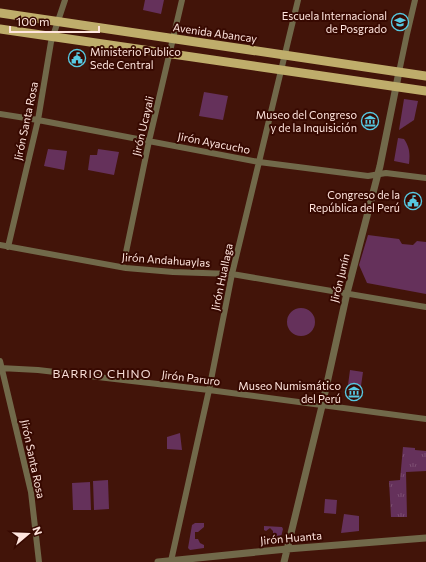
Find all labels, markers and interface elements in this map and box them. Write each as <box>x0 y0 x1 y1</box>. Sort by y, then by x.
scale bar <box>10 8 99 34</box>
place label: Escuela Internacional de Posgrado <box>282 9 387 35</box>
school or university icon: Escuela Internacional de Posgrado <box>390 12 410 32</box>
text: 100 m <box>16 14 50 28</box>
street label: Avenida Abancay <box>172 20 258 45</box>
place label: Ministerio Publico Sede Central <box>90 45 181 71</box>
public building icon: Ministerio Publico Sede Central <box>67 48 87 68</box>
street label: Jirón Santa Rosa <box>11 80 41 162</box>
street label: Jirón Ucayali <box>129 94 157 157</box>
place label: Museo del Congreso y de la Inquisición <box>256 108 357 134</box>
museum icon: Museo del Congreso y de la Inquisición <box>360 111 380 131</box>
street label: Jirón Ayacucho <box>177 129 252 157</box>
place label: Congreso de la República del Perú <box>309 188 400 214</box>
public building icon: Congreso de la República del Perú <box>403 191 423 211</box>
street label: Jirón Huallaga <box>208 242 236 312</box>
street label: Jirón Andahuaylas <box>121 250 211 270</box>
street label: Jirón Junín <box>327 252 353 304</box>
district label: BARRIO CHINO <box>53 366 151 380</box>
street label: Jirón Paruro <box>161 367 222 389</box>
place label: Museo Numismático del Perú <box>238 379 341 405</box>
museum icon: Museo Numismático del Perú <box>344 382 364 402</box>
street label: Jirón Santa Rosa <box>18 418 48 500</box>
north arrow <box>8 514 48 554</box>
text: N <box>30 525 45 537</box>
street label: Jirón Huanta <box>260 528 322 548</box>

